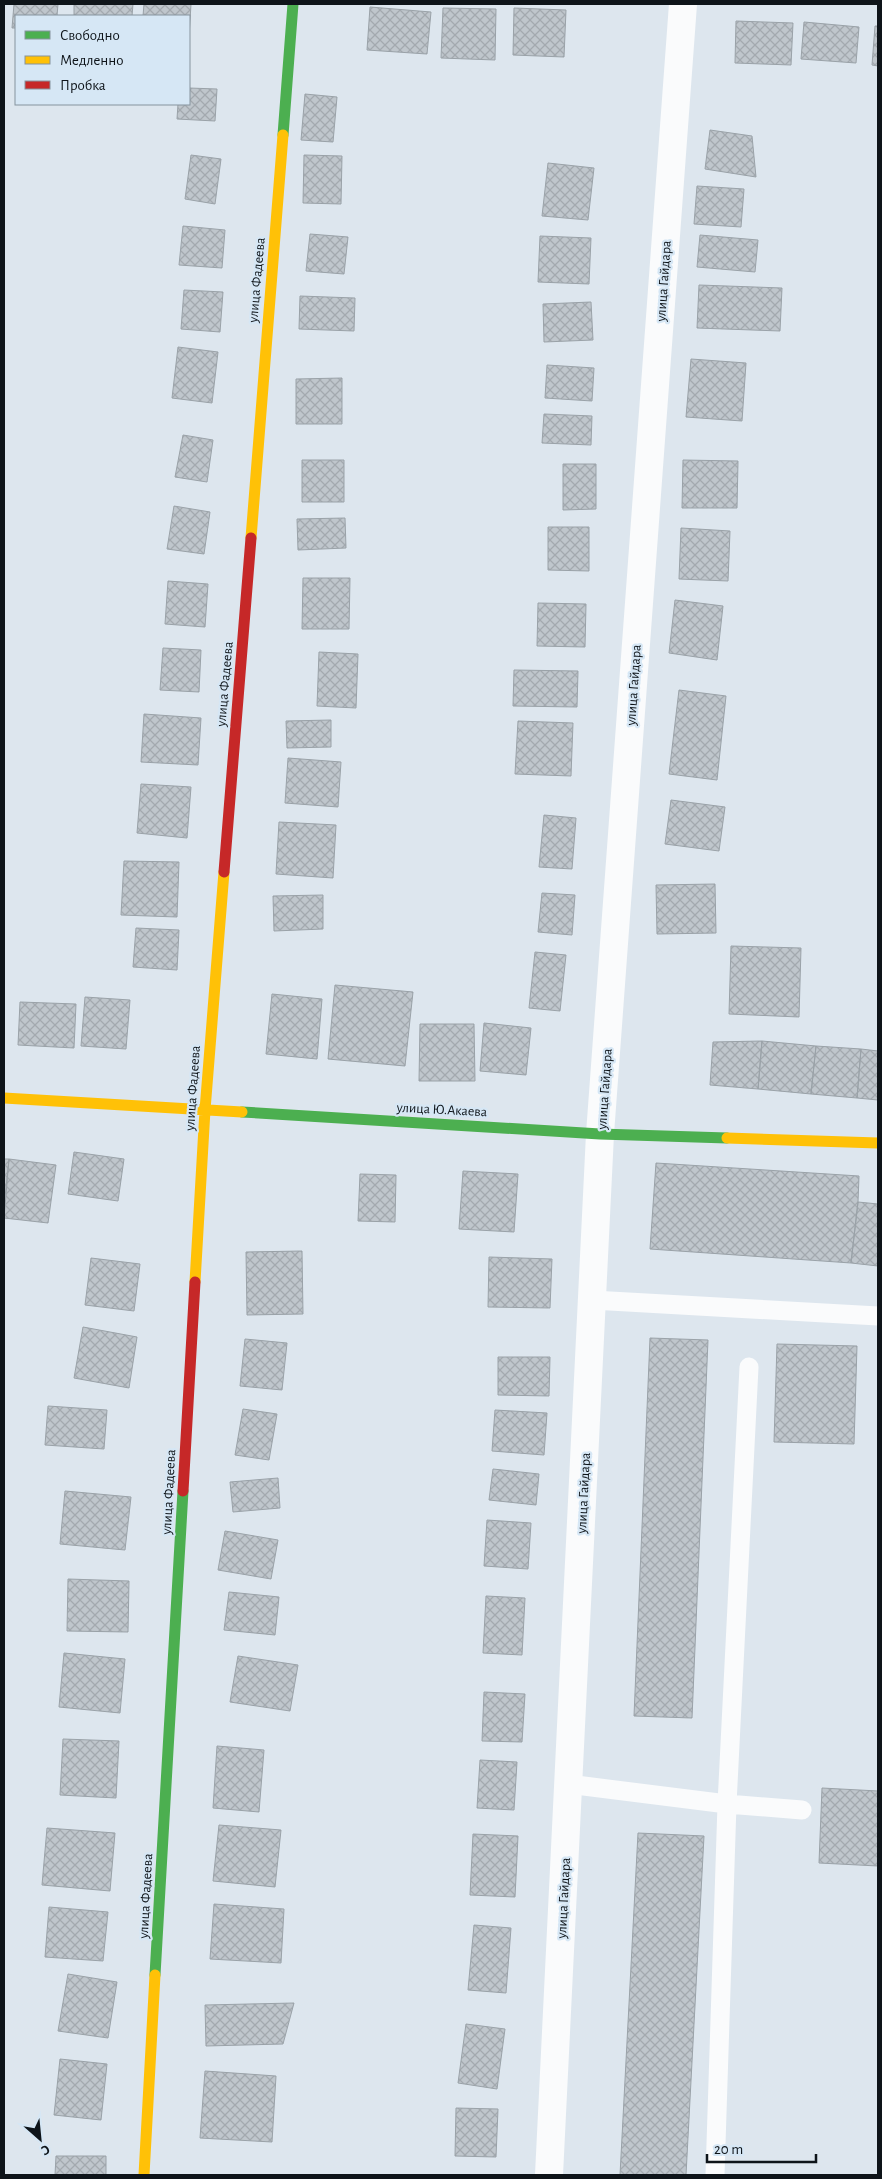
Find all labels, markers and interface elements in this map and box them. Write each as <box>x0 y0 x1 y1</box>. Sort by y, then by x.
legend <box>15 15 190 105</box>
text: Свободно <box>60 28 120 43</box>
text: Медленно <box>60 53 124 68</box>
text: Пробка <box>60 78 106 93</box>
street label: улица Фадеева <box>246 236 268 324</box>
street label: улица Гайдара <box>654 240 674 323</box>
street label: улица Фадеева <box>214 640 236 728</box>
street label: улица Гайдара <box>624 644 644 727</box>
street label: улица Фадеева <box>183 1044 203 1132</box>
street label: улица Гайдара <box>595 1048 615 1131</box>
street label: улица Ю.Акаева <box>395 1101 488 1119</box>
street label: улица Фадеева <box>160 1449 178 1536</box>
street label: улица Гайдара <box>575 1452 593 1535</box>
street label: улица Фадеева <box>137 1853 155 1940</box>
street label: улица Гайдара <box>555 1857 573 1940</box>
north arrow <box>15 2114 65 2164</box>
scale bar <box>707 2132 816 2164</box>
text: С <box>39 2142 52 2158</box>
text: 20 m <box>714 2142 743 2157</box>

